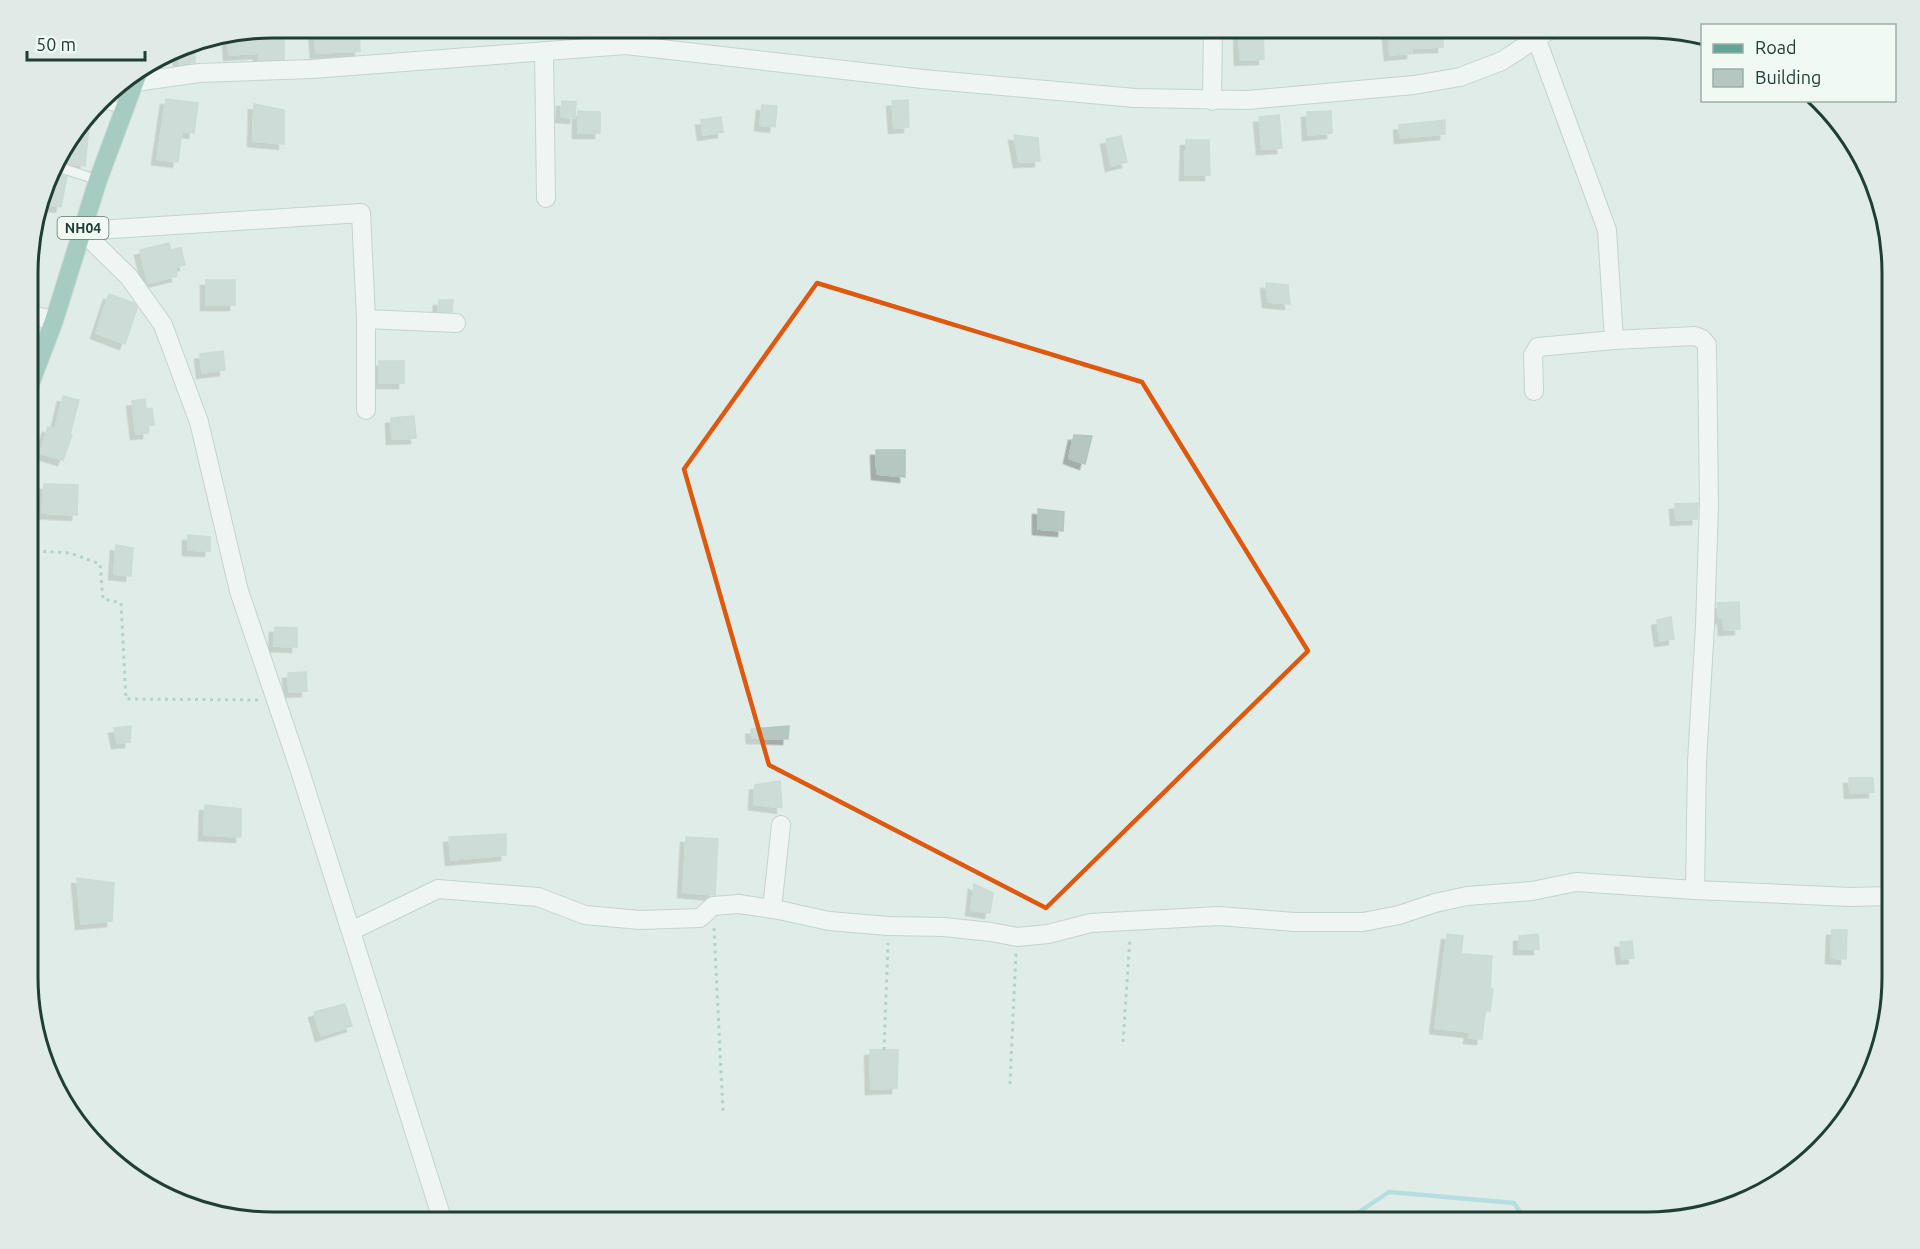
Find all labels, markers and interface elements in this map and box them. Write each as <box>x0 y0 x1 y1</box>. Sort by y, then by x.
scale bar <box>27 24 146 62</box>
legend <box>1701 24 1896 102</box>
text: 50 m <box>36 34 76 54</box>
text: Road <box>1755 37 1797 57</box>
text: Building <box>1755 67 1821 87</box>
road number: NH04 <box>58 217 109 239</box>

